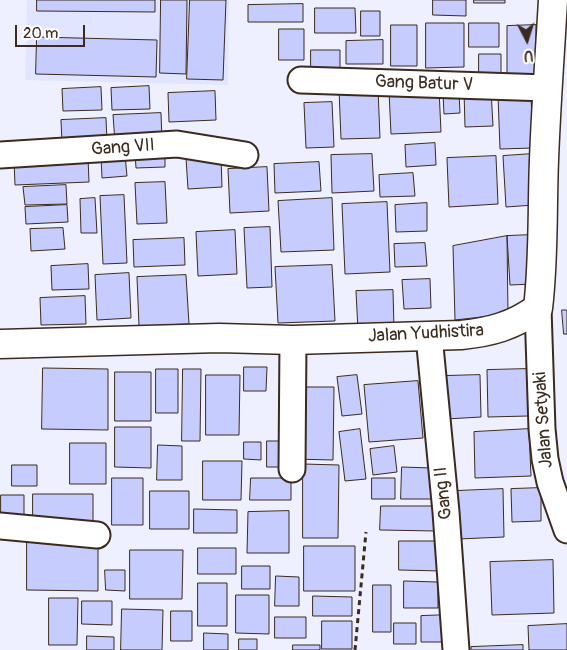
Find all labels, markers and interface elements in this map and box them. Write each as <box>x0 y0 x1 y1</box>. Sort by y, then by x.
scale bar <box>18 15 88 47</box>
north arrow <box>502 15 552 65</box>
text: 20 m <box>23 24 58 43</box>
text: U <box>523 47 534 64</box>
street label: Gang Batur V <box>374 71 474 97</box>
street label: Gang VII <box>90 135 156 161</box>
street label: Jalan Yudhistira <box>367 320 485 348</box>
street label: Jalan Setyaki <box>530 371 558 469</box>
street label: Gang II <box>430 465 458 521</box>

